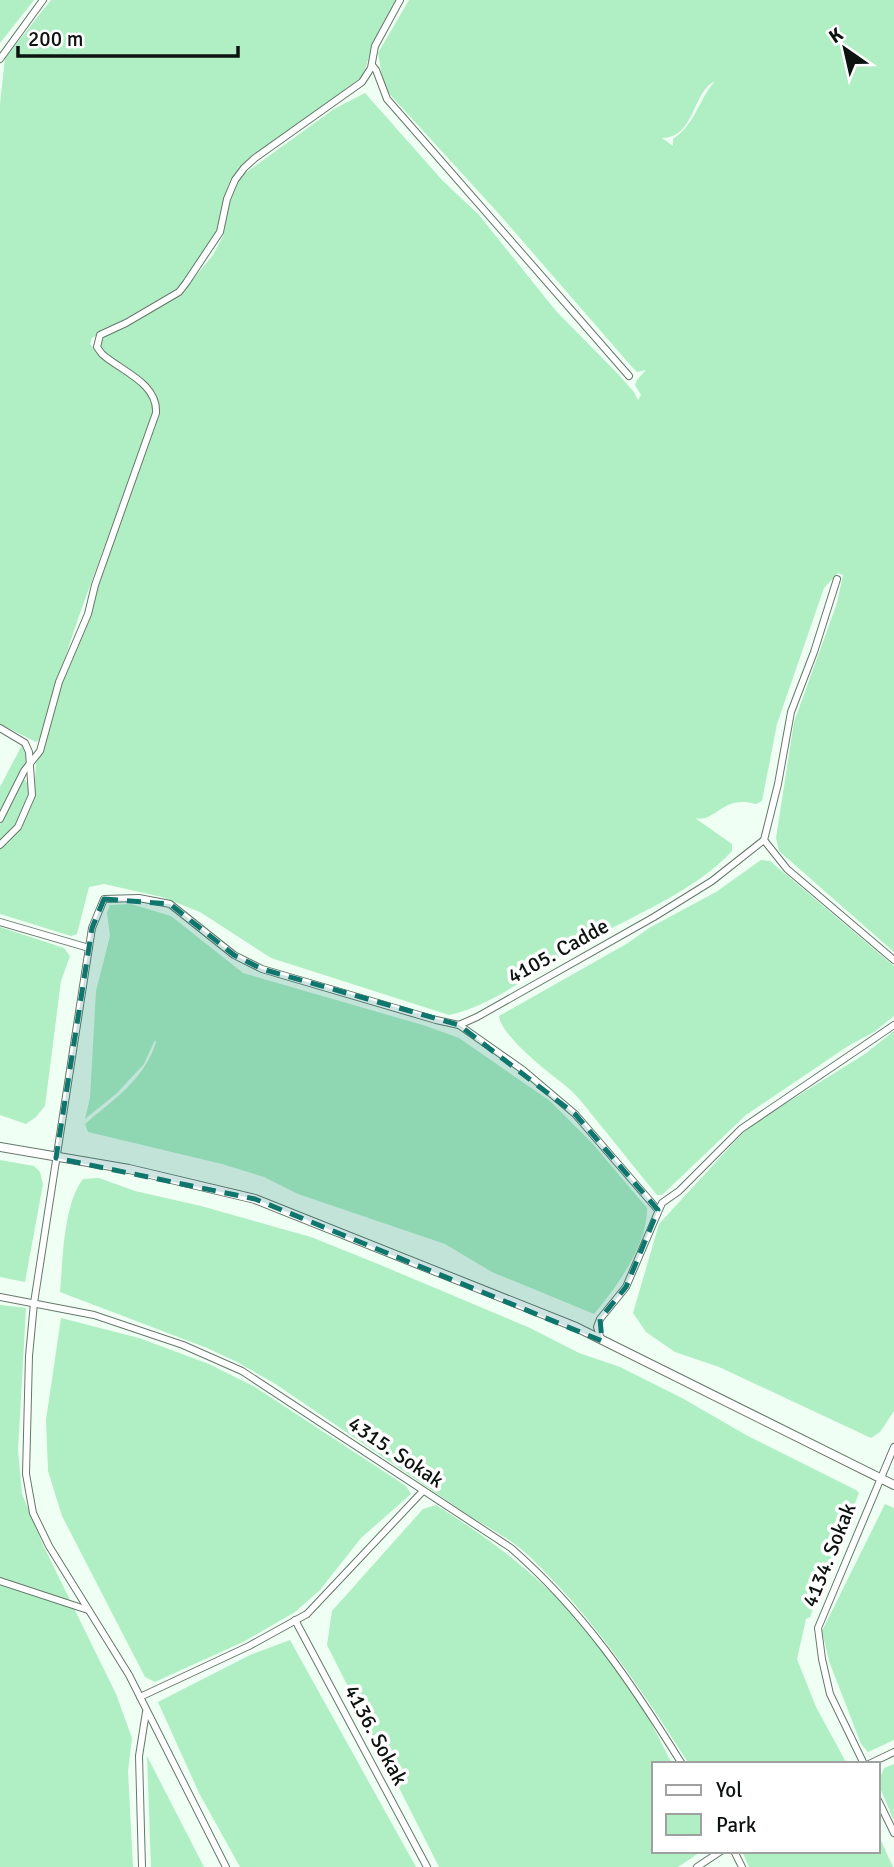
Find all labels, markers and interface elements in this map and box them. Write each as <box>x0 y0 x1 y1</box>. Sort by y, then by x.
scale bar <box>18 14 238 58</box>
north arrow <box>810 14 880 84</box>
text: K <box>824 22 848 49</box>
text: 200 m <box>28 26 83 52</box>
street label: 4105. Cadde <box>503 913 613 989</box>
street label: 4315. Sokak <box>343 1411 449 1494</box>
street label: 4134. Sokak <box>796 1499 862 1611</box>
street label: 4136. Sokak <box>339 1680 413 1790</box>
legend <box>652 1762 880 1853</box>
text: Yol <box>716 1777 742 1803</box>
text: Park <box>716 1812 757 1838</box>

